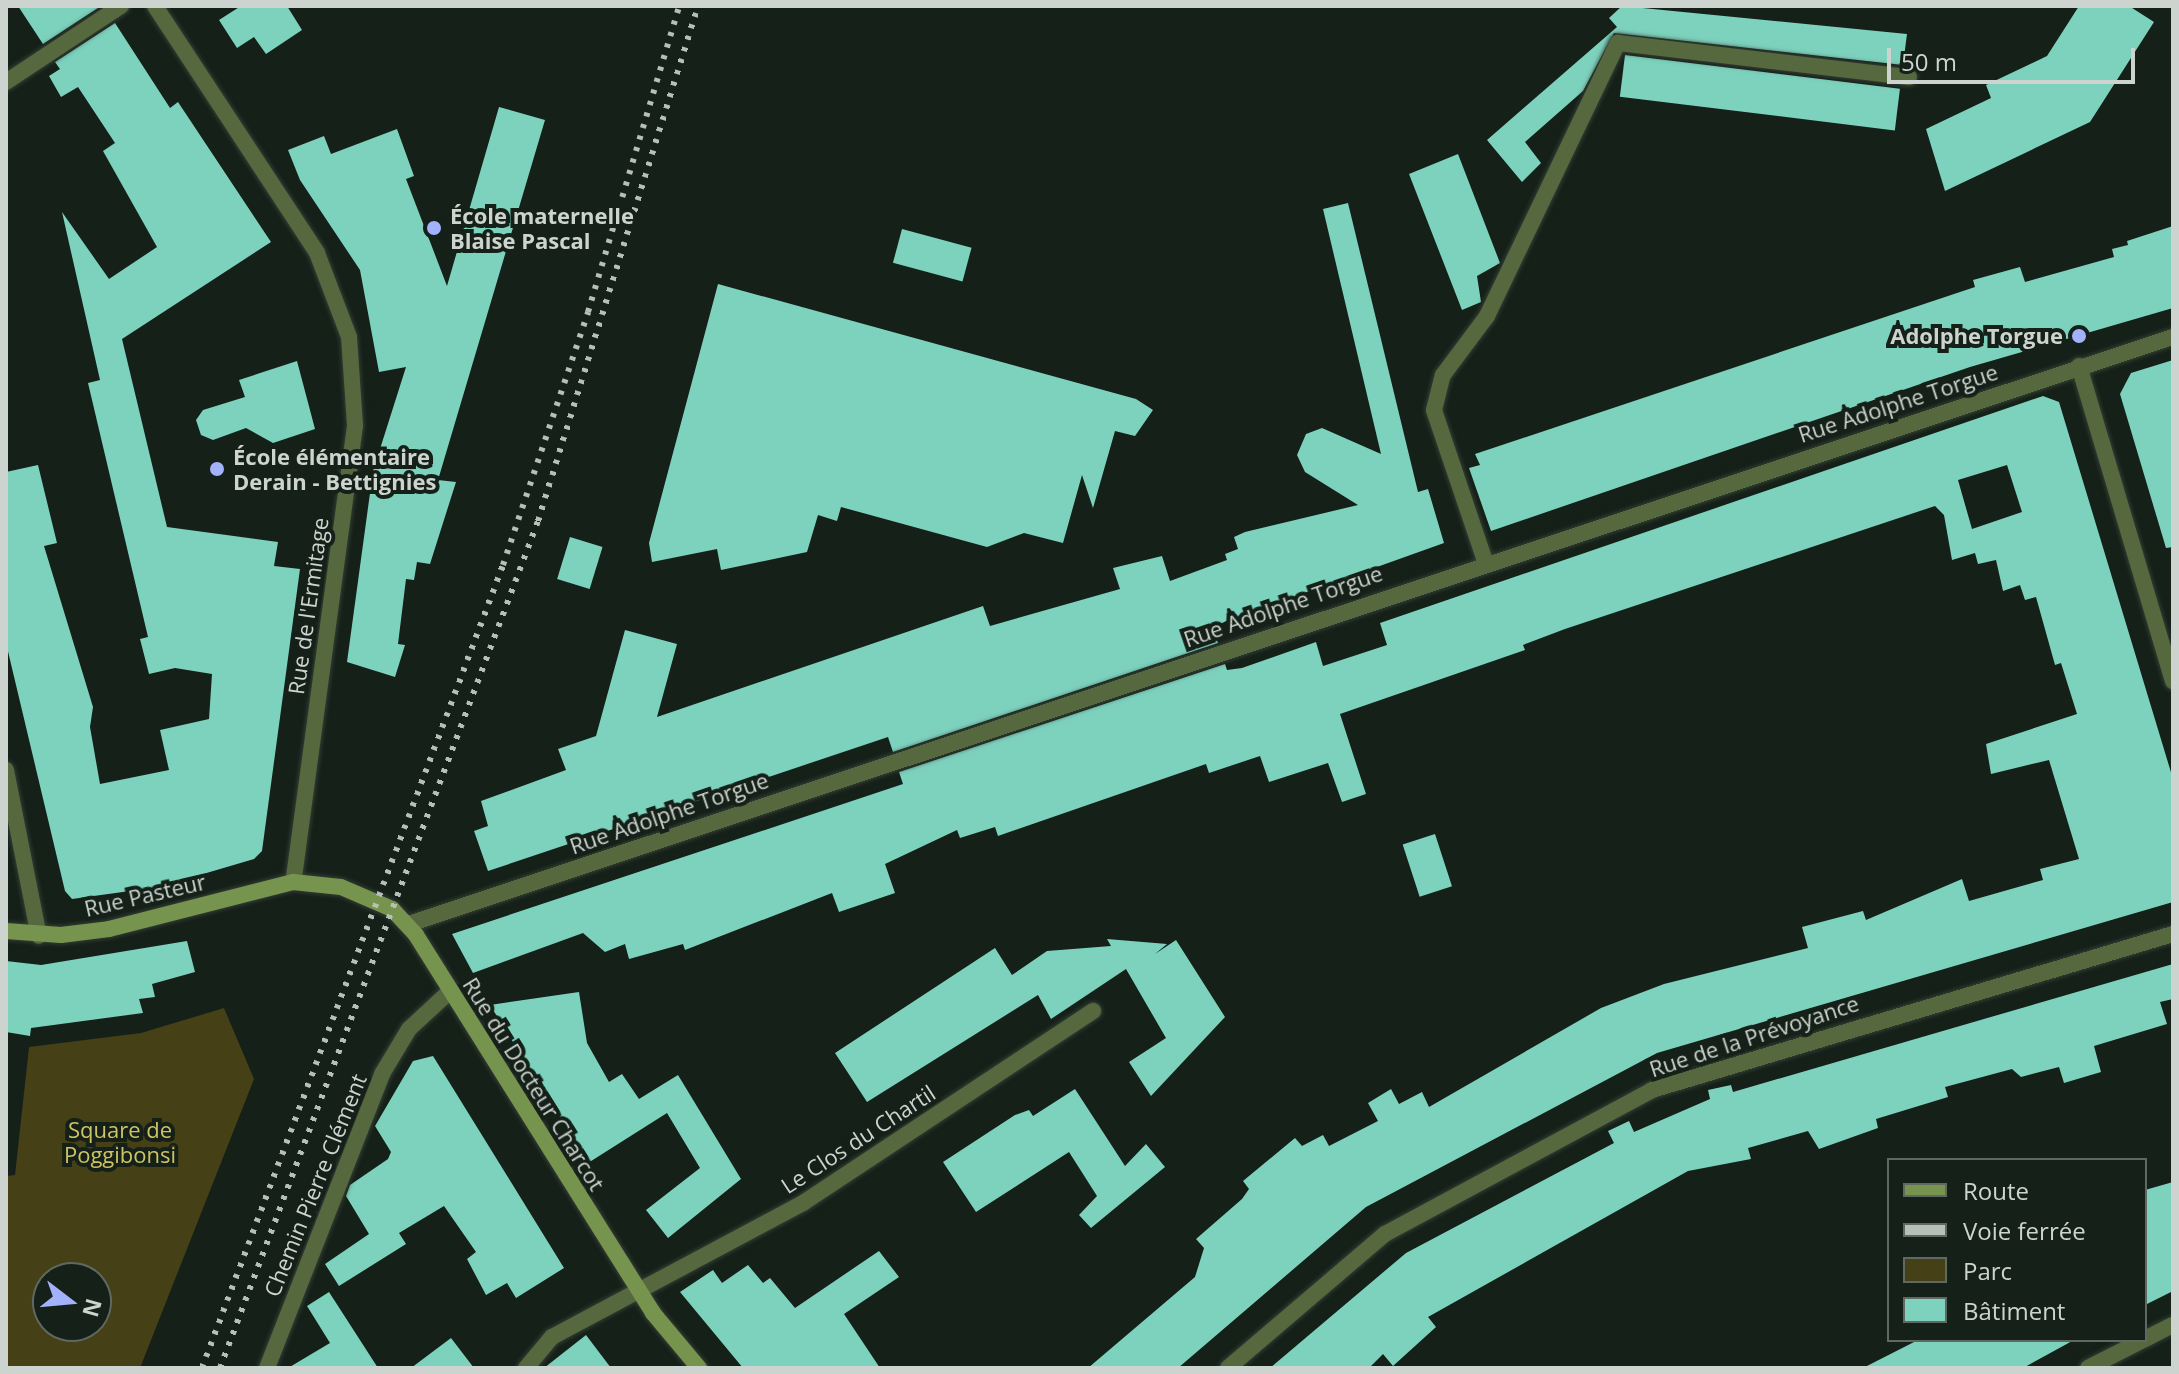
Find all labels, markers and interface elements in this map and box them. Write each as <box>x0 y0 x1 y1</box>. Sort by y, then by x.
scale bar <box>1891 32 2139 82</box>
text: 50 m <box>1901 45 1957 78</box>
place label: École maternelle Blaise Pascal <box>450 202 634 254</box>
marker: École maternelle Blaise Pascal <box>425 219 443 237</box>
place label: Adolphe Torgue <box>1890 323 2063 349</box>
marker: Adolphe Torgue <box>2070 327 2088 345</box>
street label: Rue Adolphe Torgue <box>1795 358 2001 448</box>
place label: École élémentaire Derain - Bettignies <box>233 443 436 494</box>
marker: École élémentaire Derain - Bettignies <box>208 460 226 478</box>
street label: Rue de l'Ermitage <box>283 516 333 696</box>
street label: Rue Adolphe Torgue <box>1180 560 1386 652</box>
street label: Rue Adolphe Torgue <box>566 767 772 859</box>
street label: Rue Pasteur <box>82 868 208 922</box>
street label: Rue du Docteur Charcot <box>458 973 610 1195</box>
street label: Rue de la Prévoyance <box>1646 990 1862 1082</box>
street label: Chemin Pierre Clément <box>258 1070 372 1300</box>
street label: Le Clos du Chartil <box>776 1079 940 1199</box>
park label: Square de Poggibonsi <box>64 1116 176 1168</box>
legend <box>1887 1158 2147 1342</box>
text: Route <box>1963 1174 2029 1207</box>
text: Voie ferrée <box>1963 1214 2086 1247</box>
text: Parc <box>1963 1254 2012 1287</box>
north arrow <box>32 1262 112 1342</box>
text: Bâtiment <box>1963 1294 2065 1327</box>
text: N <box>76 1295 110 1321</box>

